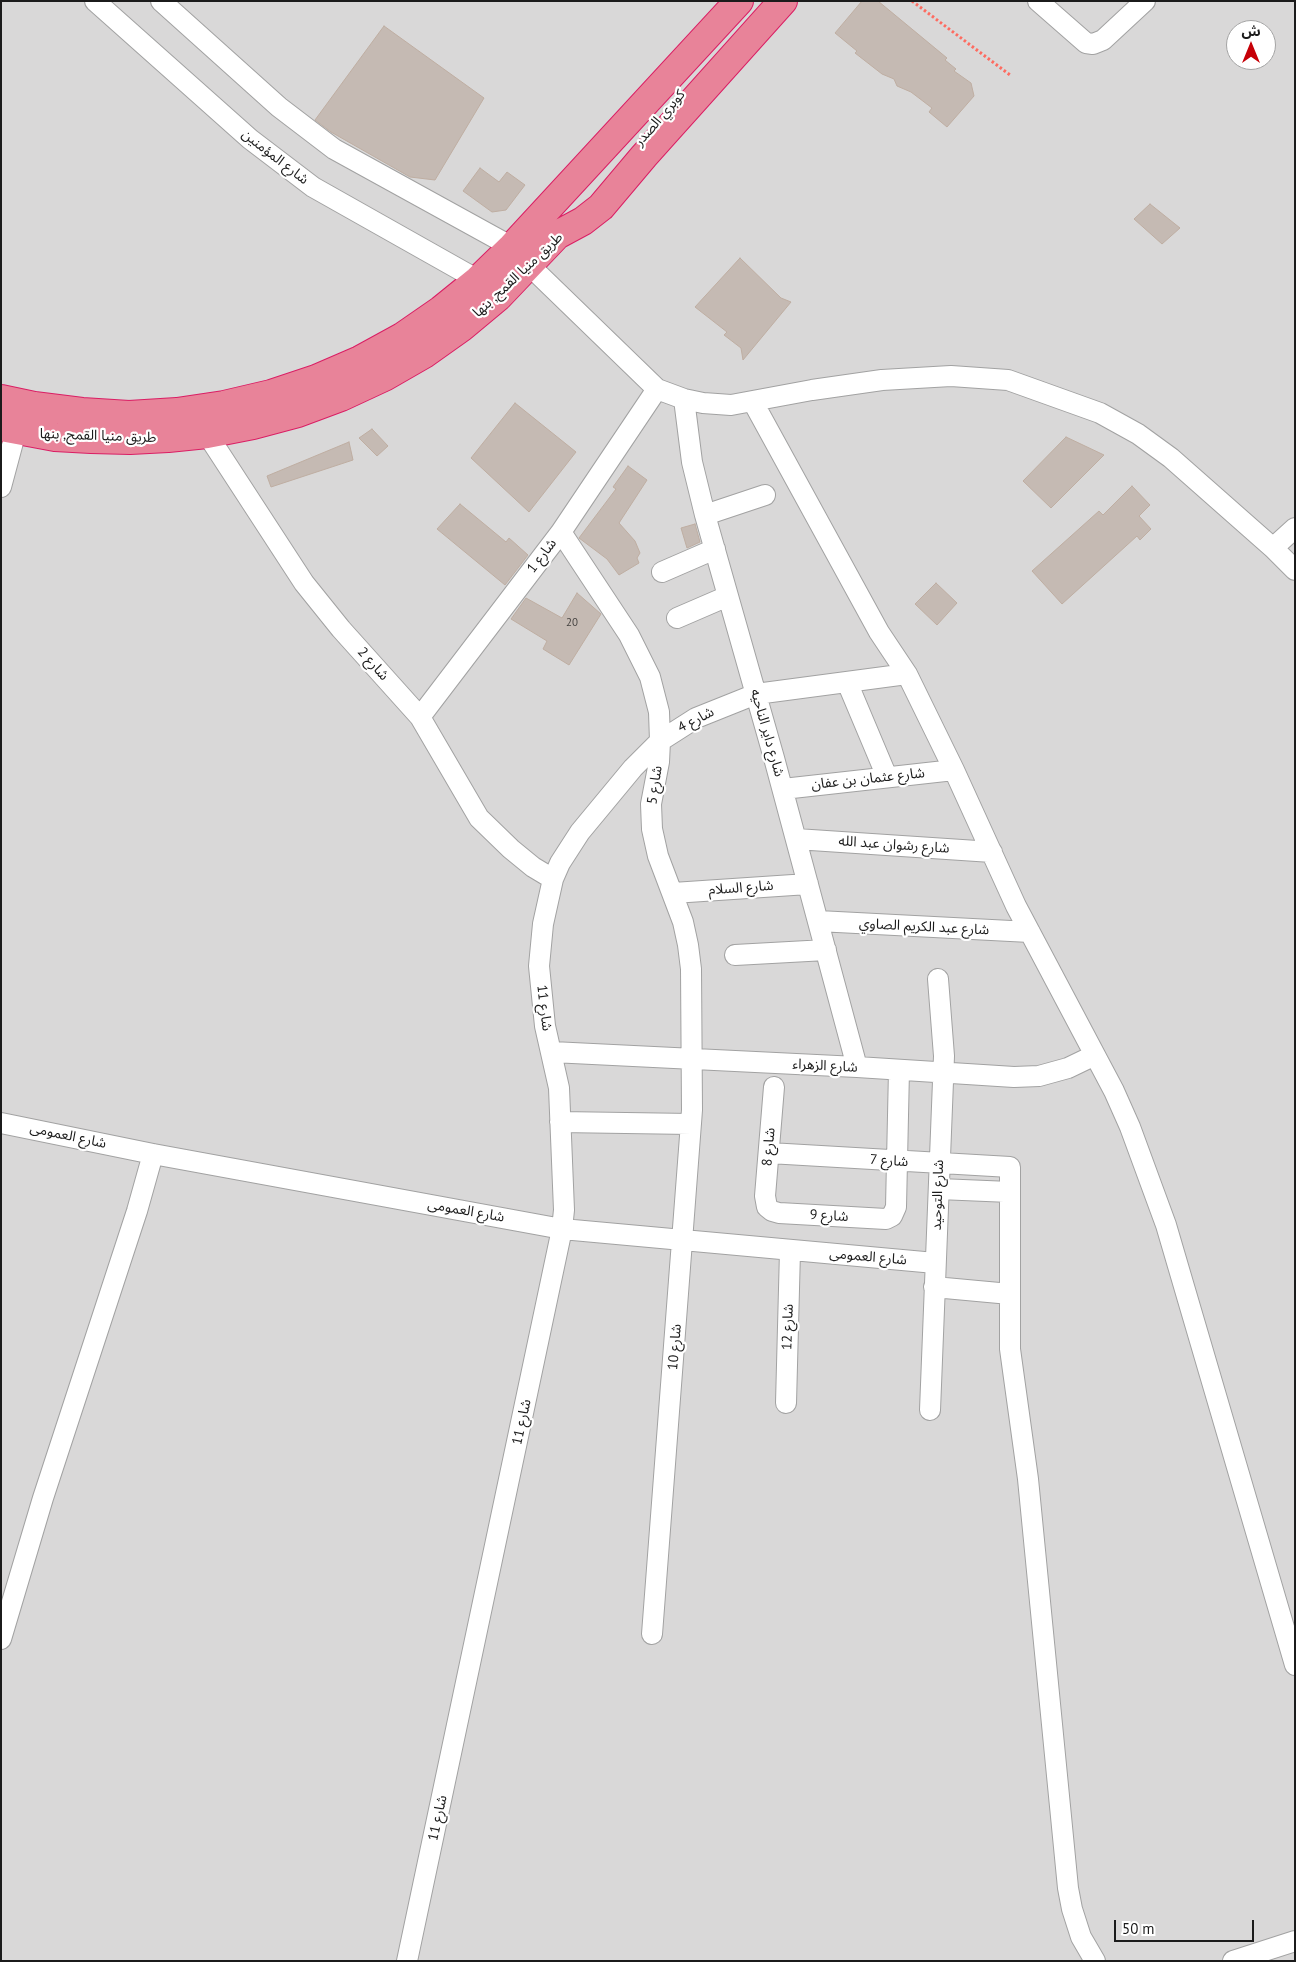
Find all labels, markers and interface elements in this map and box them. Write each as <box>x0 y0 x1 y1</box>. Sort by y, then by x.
north arrow <box>1226 20 1276 70</box>
text: ش <box>1241 22 1261 40</box>
street label: كوبري الصدر <box>631 86 689 150</box>
street label: شارع المؤمنين <box>238 126 312 188</box>
street label: طريق منيا القمح, بنها <box>470 229 566 321</box>
street label: طريق منيا القمح, بنها <box>39 426 157 446</box>
street label: شارع 1 <box>524 536 560 576</box>
house number: 20 <box>566 616 578 630</box>
street label: شارع 2 <box>354 644 392 684</box>
street label: شارع داير الناحيه <box>746 687 788 779</box>
street label: شارع 4 <box>675 704 717 736</box>
street label: شارع 5 <box>644 765 666 805</box>
street label: شارع عثمان بن عفان <box>810 765 926 793</box>
street label: شارع رشوان عبد الله <box>838 833 950 857</box>
street label: شارع السلام <box>708 877 774 899</box>
street label: شارع عبد الكريم الصاوي <box>859 915 989 939</box>
street label: شارع 11 <box>533 984 555 1032</box>
street label: شارع الزهراء <box>792 1056 858 1076</box>
street label: شارع العمومى <box>28 1120 108 1152</box>
street label: شارع 8 <box>759 1127 779 1167</box>
street label: شارع 7 <box>869 1151 909 1171</box>
street label: شارع التوحيد <box>928 1159 948 1231</box>
street label: شارع العمومى <box>426 1196 506 1226</box>
street label: شارع 9 <box>809 1207 849 1225</box>
street label: شارع العمومى <box>829 1245 907 1269</box>
street label: شارع 12 <box>779 1304 797 1350</box>
street label: شارع 10 <box>665 1323 685 1371</box>
street label: شارع 11 <box>509 1398 535 1446</box>
street label: شارع 11 <box>425 1794 451 1842</box>
scale bar <box>1116 1910 1256 1942</box>
text: 50 m <box>1122 1919 1155 1938</box>

